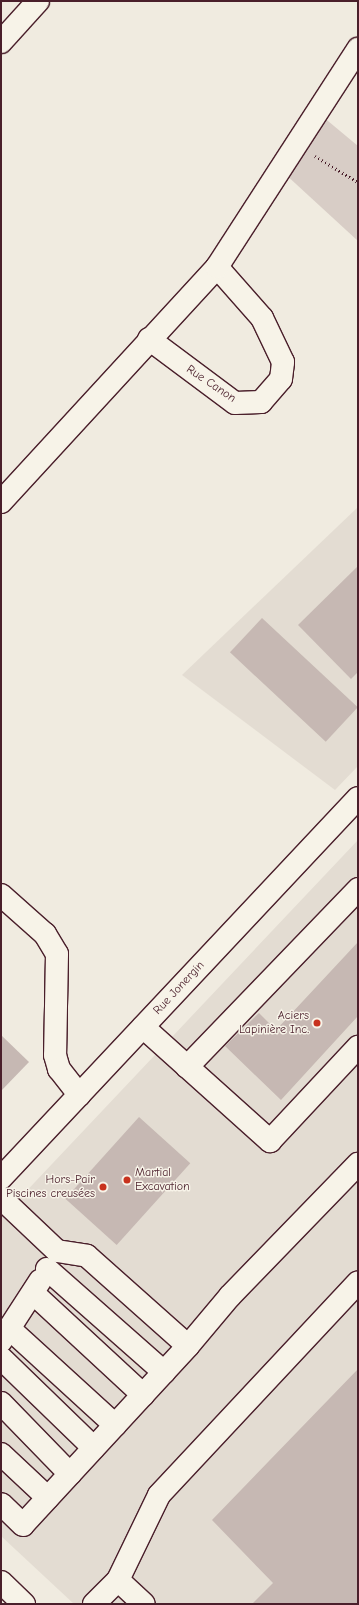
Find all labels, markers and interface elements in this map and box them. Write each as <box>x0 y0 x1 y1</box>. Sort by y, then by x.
street label: Rue Canon <box>184 362 238 406</box>
street label: Rue Jonergin <box>151 958 207 1018</box>
place label: Aciers Lapinière Inc. <box>239 1009 309 1037</box>
marker: Aciers Lapinière Inc. <box>312 1018 322 1028</box>
place label: Martial Excavation <box>135 1166 190 1194</box>
place label: Hors-Pair Piscines creusées <box>6 1173 95 1201</box>
marker: Martial Excavation <box>122 1175 132 1185</box>
marker: Hors-Pair Piscines creusées <box>98 1182 108 1192</box>

